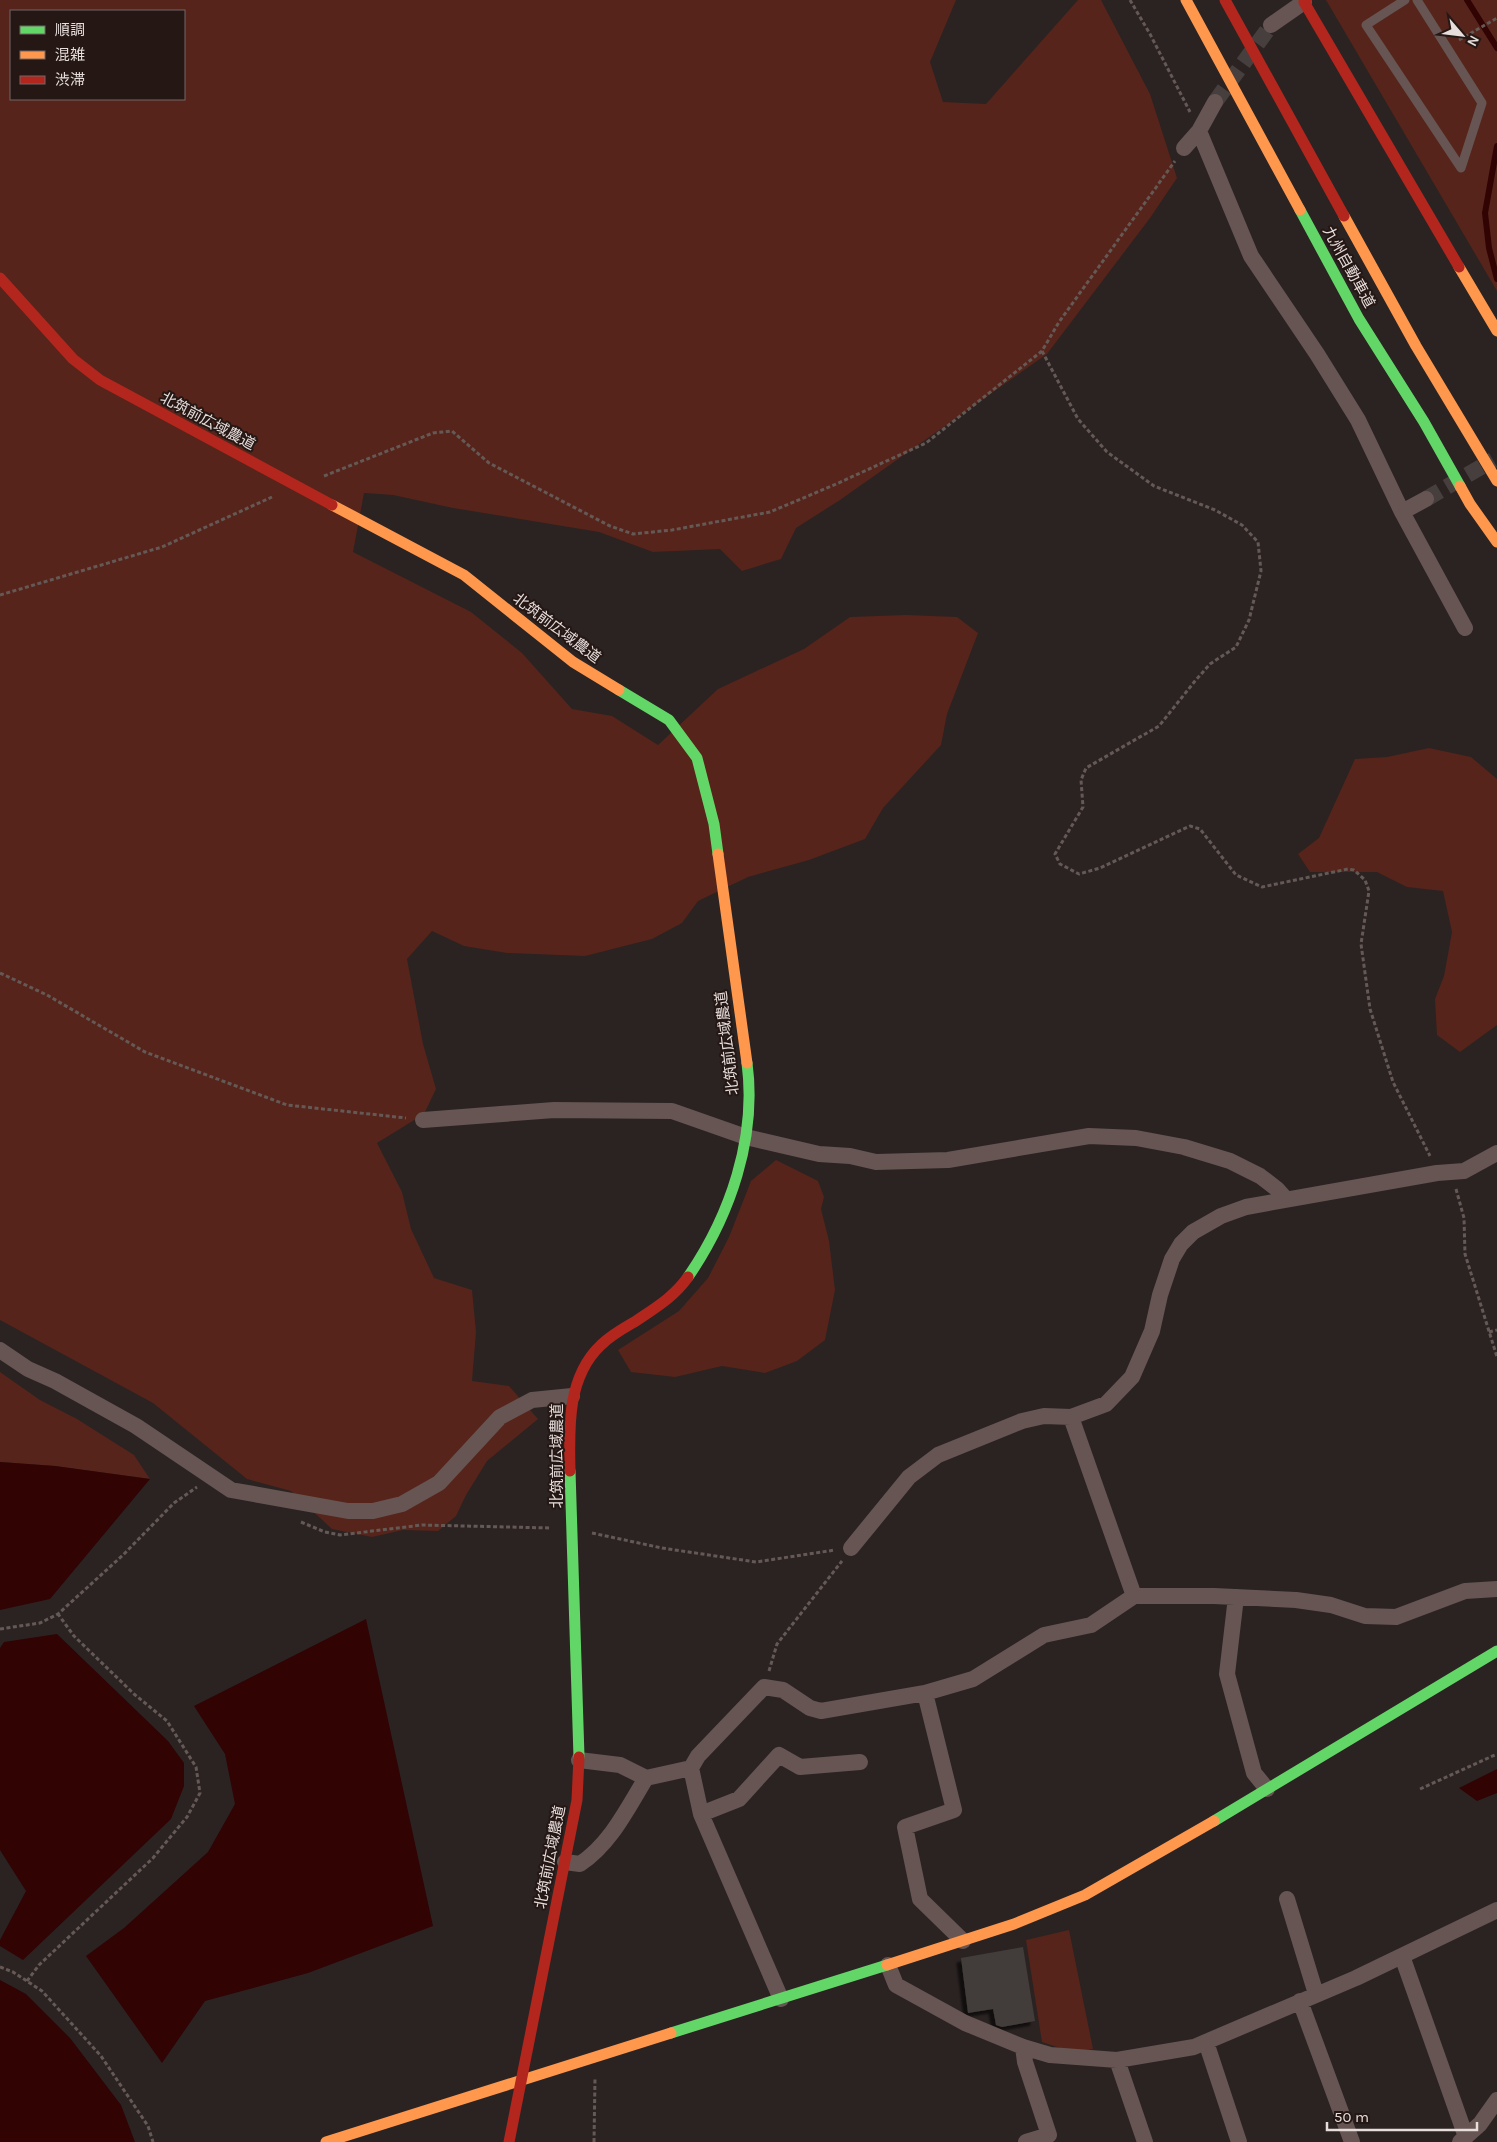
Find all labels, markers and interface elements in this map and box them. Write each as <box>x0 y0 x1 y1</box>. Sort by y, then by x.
legend <box>10 10 185 100</box>
north arrow <box>1437 10 1487 60</box>
text: 順調 <box>55 21 85 39</box>
text: N <box>1463 32 1483 49</box>
text: 混雑 <box>55 46 85 64</box>
text: 渋滞 <box>55 71 85 89</box>
street label: 九州自動車道 <box>1319 223 1379 311</box>
street label: 北筑前広域農道 <box>157 388 259 454</box>
street label: 北筑前広域農道 <box>510 589 604 667</box>
street label: 北筑前広域農道 <box>712 990 742 1096</box>
street label: 北筑前広域農道 <box>548 1403 566 1509</box>
street label: 北筑前広域農道 <box>531 1804 569 1910</box>
scale bar <box>1327 2100 1477 2132</box>
text: 50 m <box>1334 2108 1369 2126</box>

